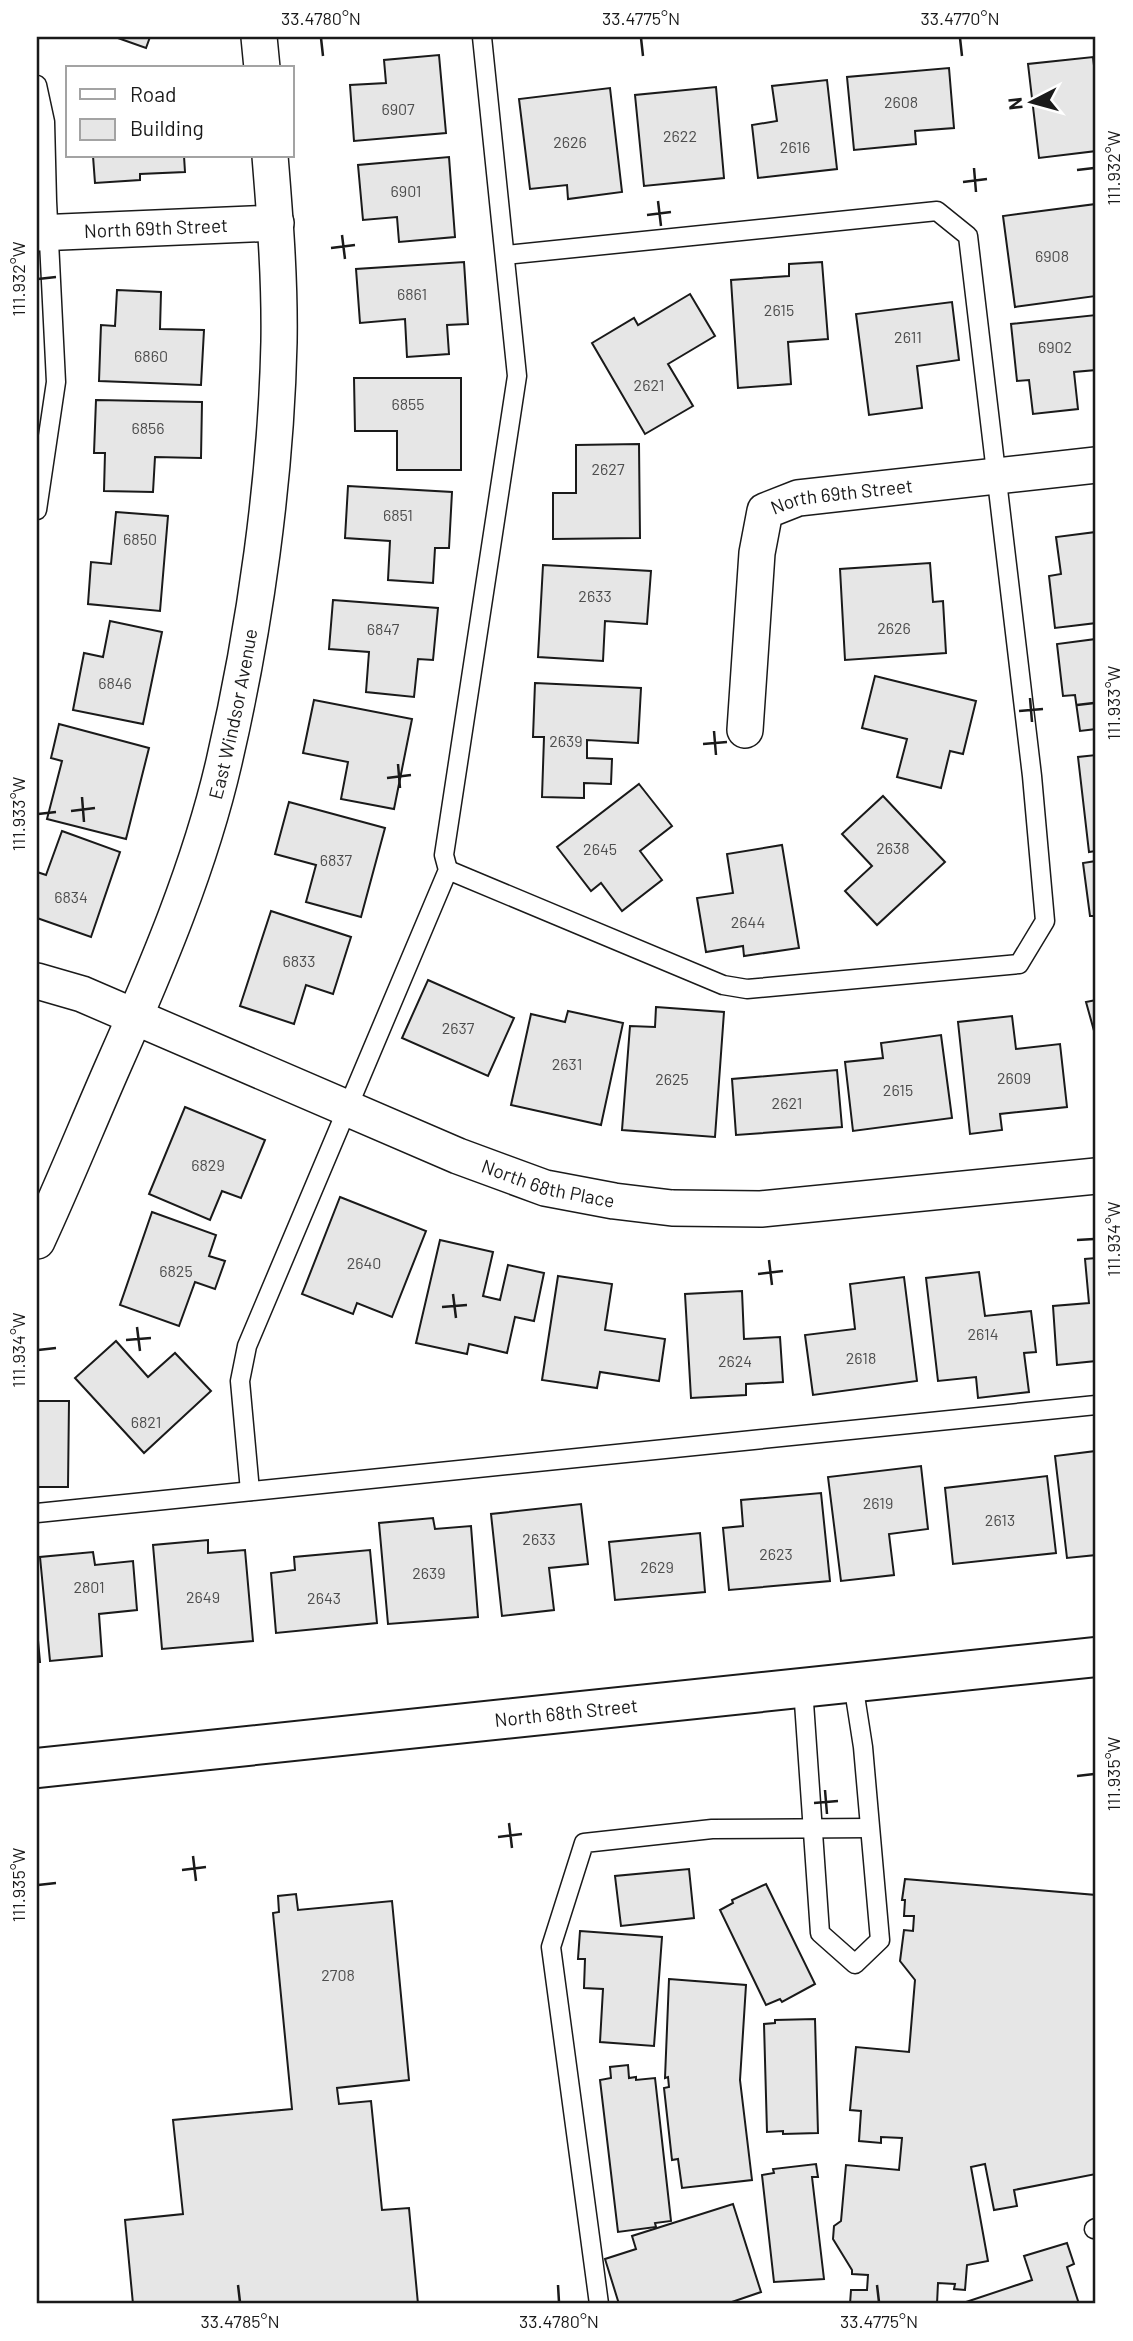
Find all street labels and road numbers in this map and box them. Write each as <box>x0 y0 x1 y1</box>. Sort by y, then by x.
street label: North 69th Street <box>83 213 228 242</box>
street label: North 69th Street <box>767 473 914 519</box>
street label: East Windsor Avenue <box>203 627 261 802</box>
street label: North 68th Place <box>479 1154 617 1212</box>
street label: North 68th Street <box>493 1693 639 1731</box>

